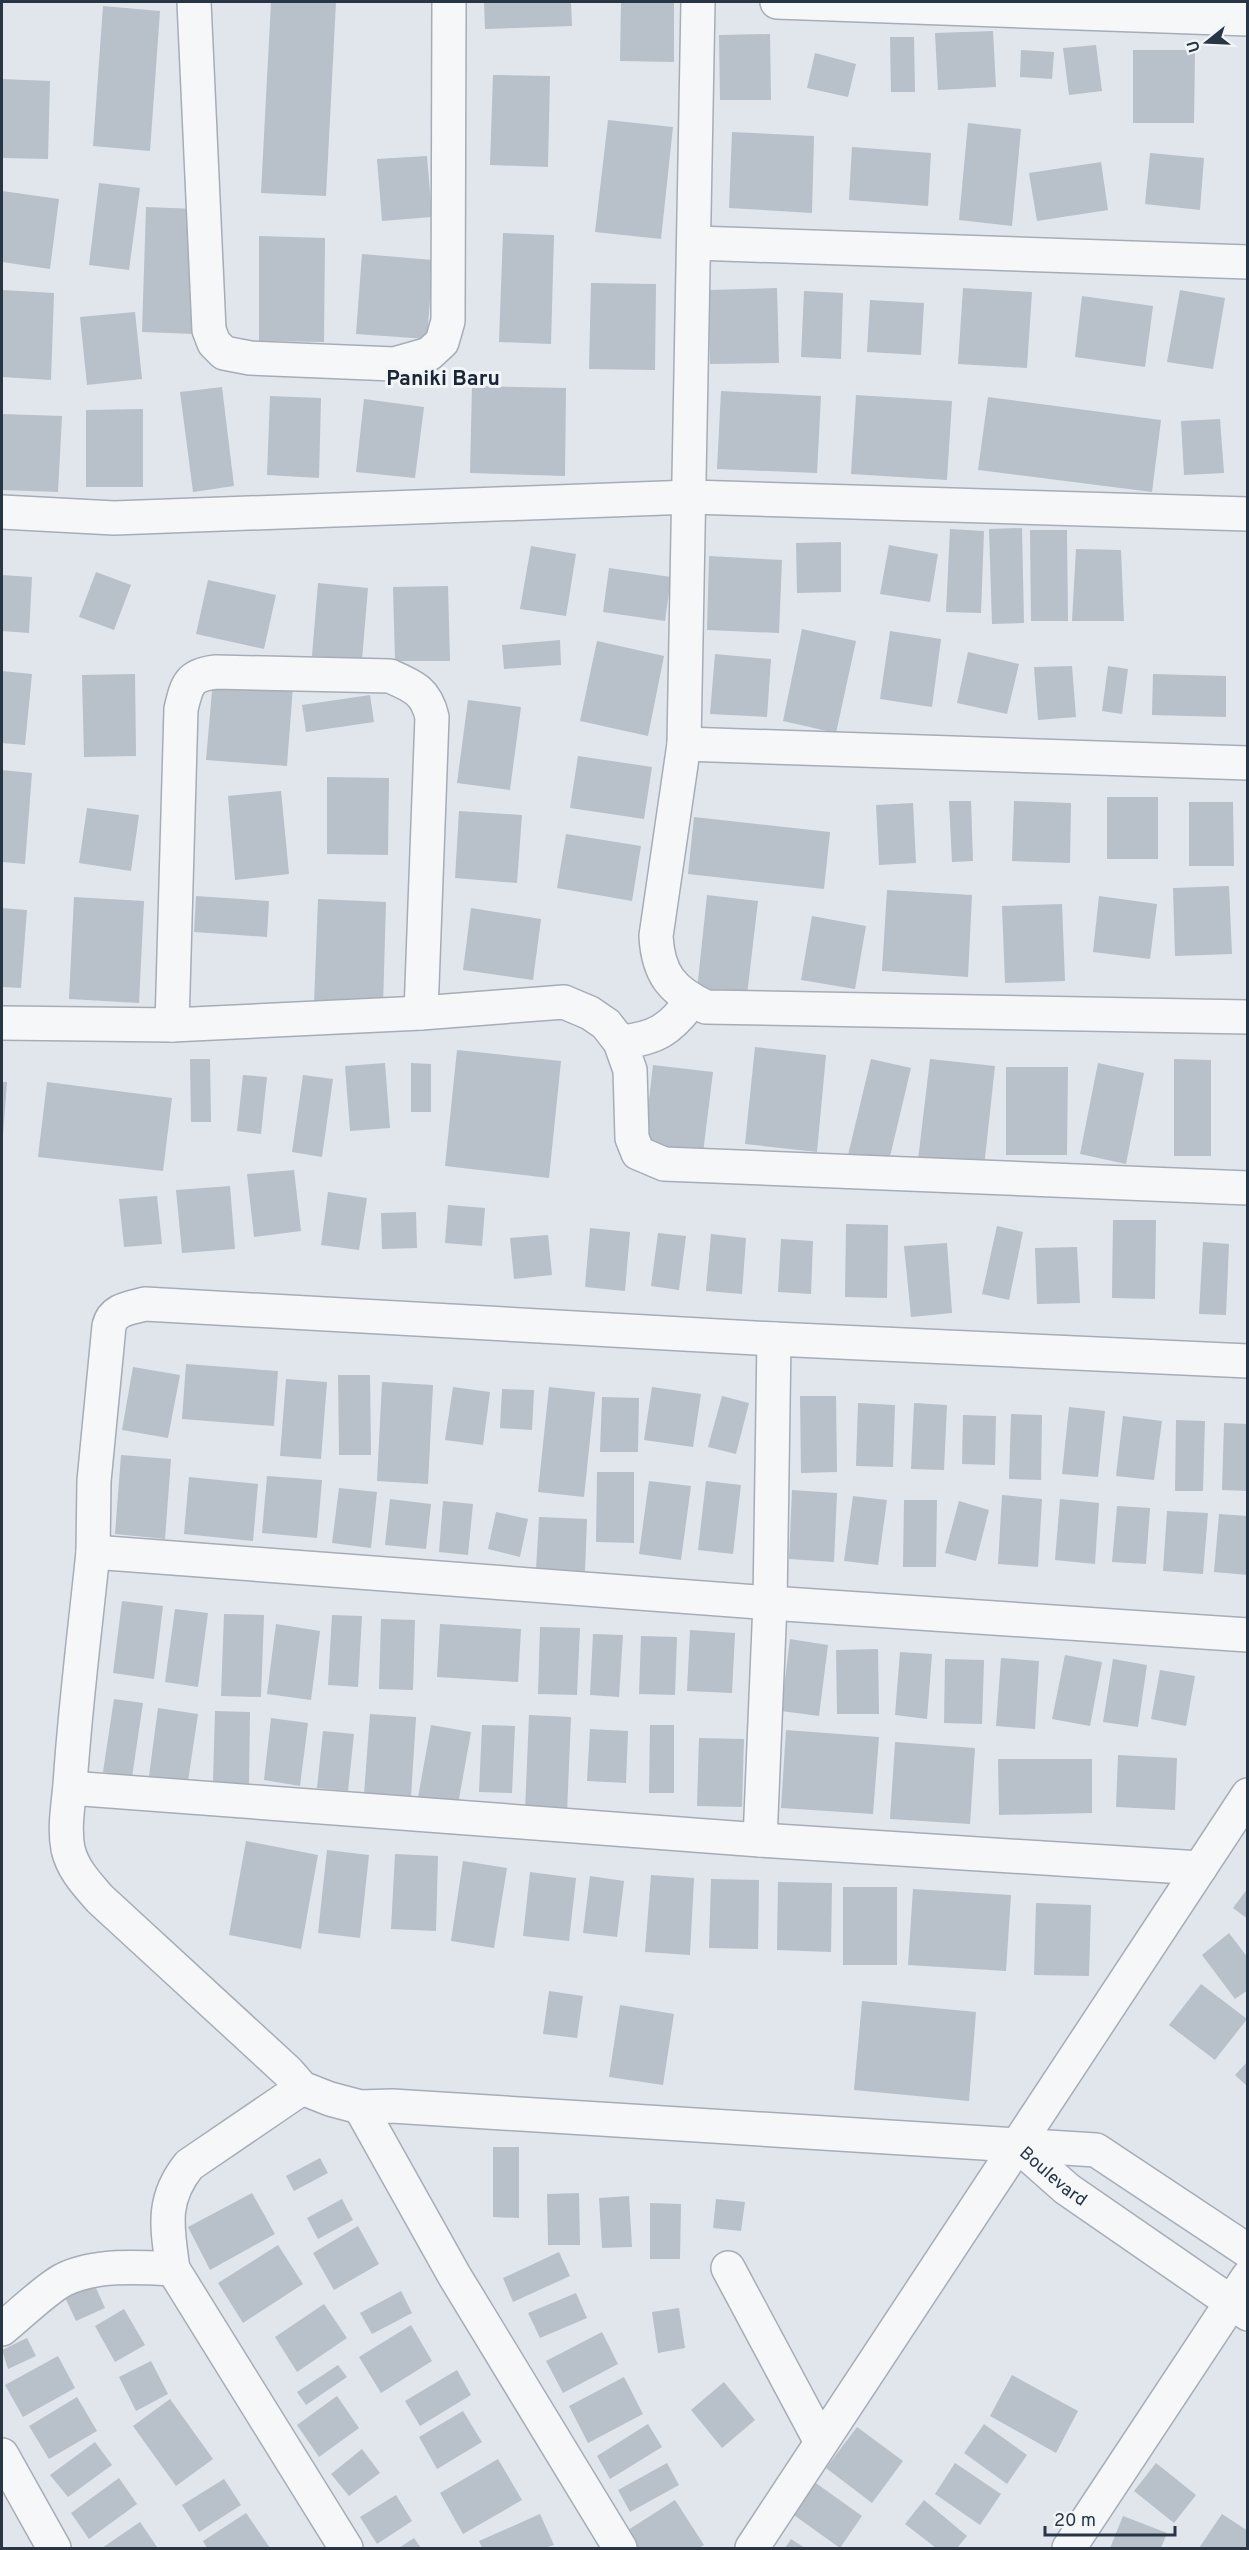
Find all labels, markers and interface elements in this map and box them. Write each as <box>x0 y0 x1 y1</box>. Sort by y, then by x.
north arrow <box>1177 12 1237 72</box>
text: U <box>1183 38 1206 55</box>
district label: Paniki Baru <box>386 366 500 393</box>
street label: Boulevard <box>1014 2142 1091 2212</box>
scale bar <box>1045 2499 1176 2537</box>
text: 20 m <box>1054 2510 1096 2533</box>

